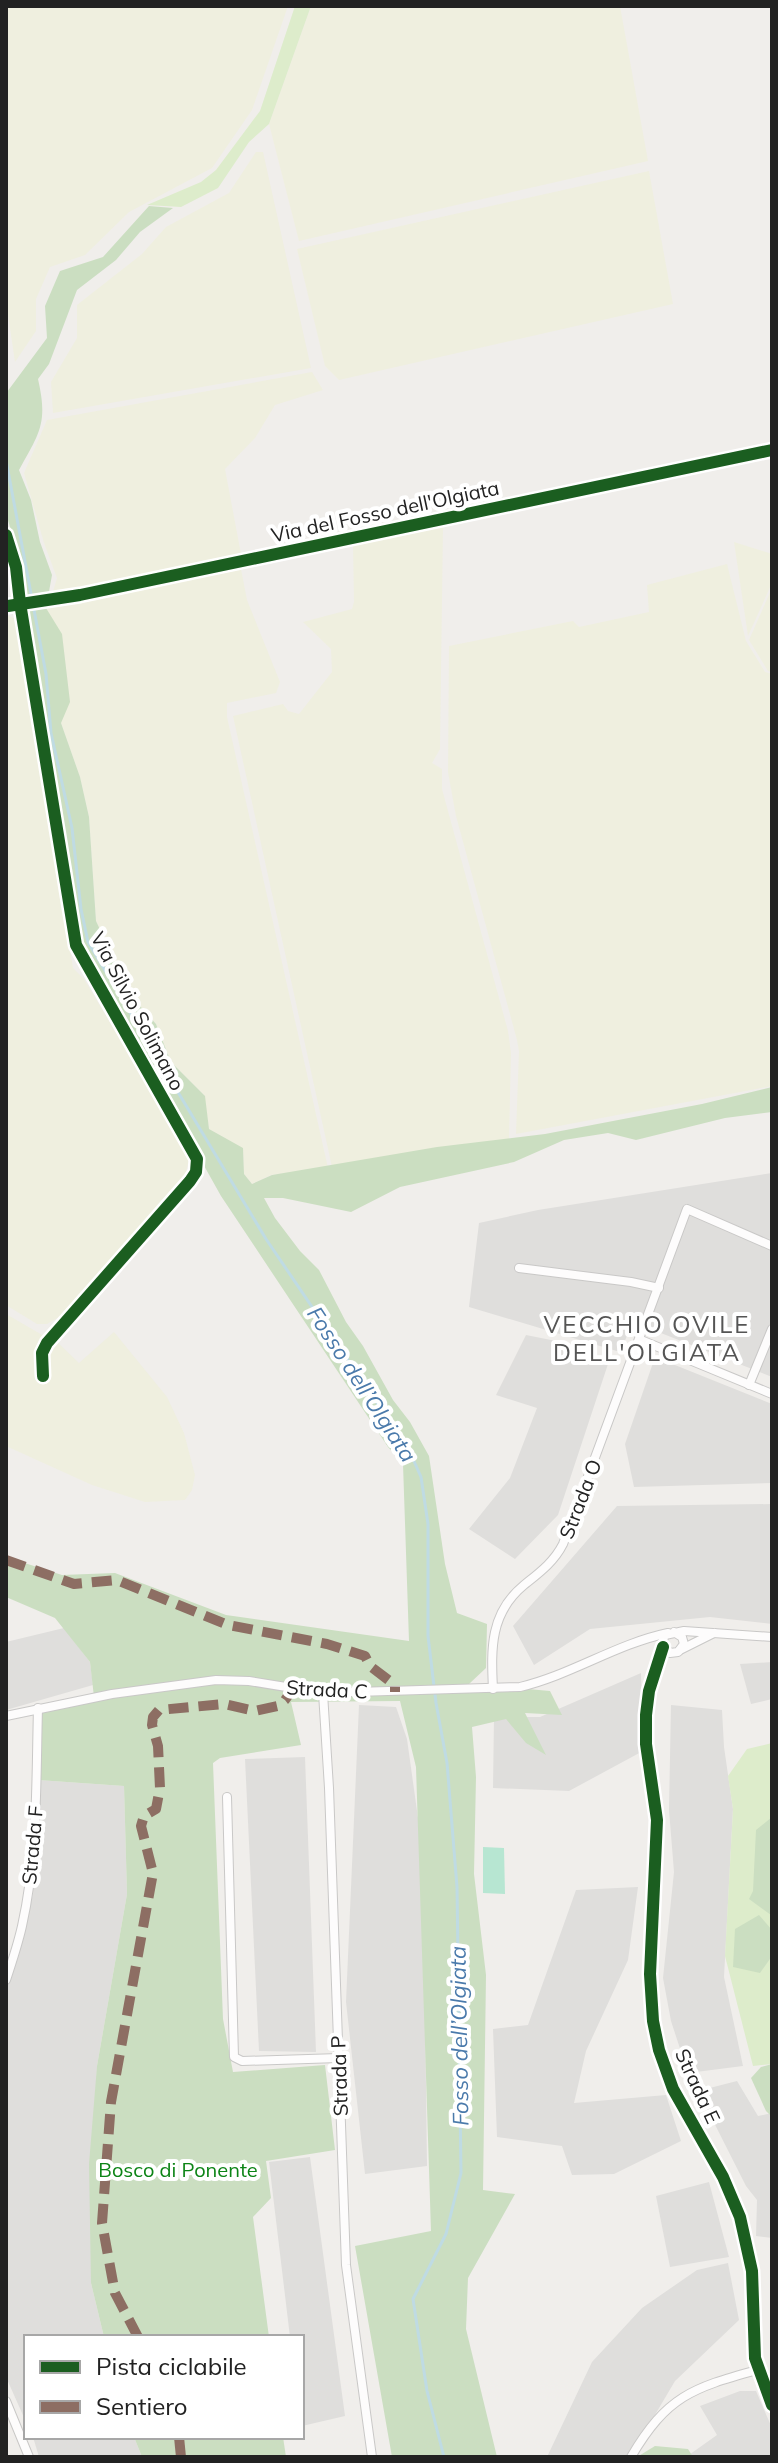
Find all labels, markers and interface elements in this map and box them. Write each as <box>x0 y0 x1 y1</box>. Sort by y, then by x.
street label: Via del Fosso dell'Olgiata <box>269 475 501 547</box>
street label: Via Silvio Solimano <box>86 927 190 1095</box>
water label: Fosso dell’Olgiata <box>301 1301 423 1467</box>
district label: VECCHIO OVILE DELL'OLGIATA <box>544 1309 750 1367</box>
street label: Strada O <box>553 1456 607 1542</box>
street label: Strada C <box>286 1674 368 1704</box>
street label: Strada F <box>16 1805 48 1885</box>
water label: Fosso dell’Olgiata <box>443 1946 475 2126</box>
street label: Strada P <box>325 2035 353 2117</box>
street label: Strada E <box>670 2045 726 2127</box>
park label: Bosco di Ponente <box>98 2157 258 2182</box>
legend <box>24 2335 304 2439</box>
text: Pista ciclabile <box>96 2351 247 2381</box>
text: Sentiero <box>96 2391 188 2421</box>

